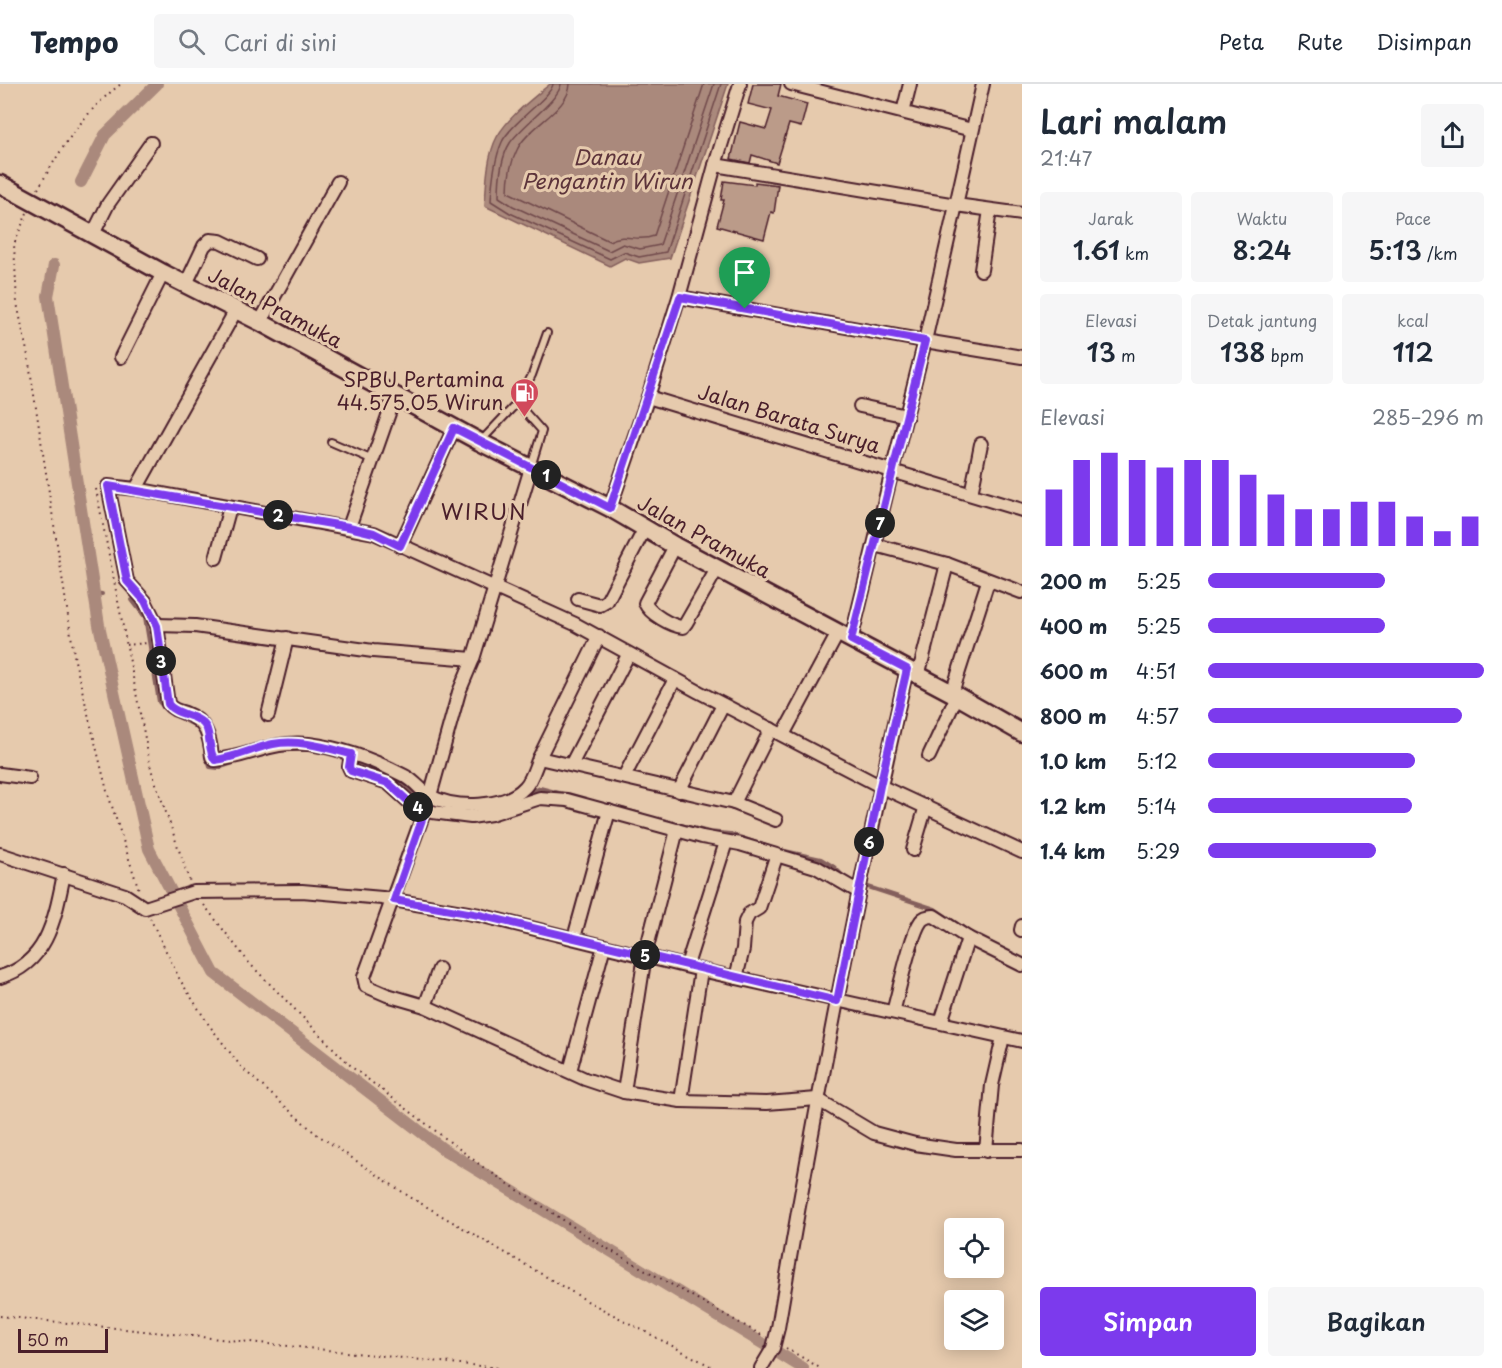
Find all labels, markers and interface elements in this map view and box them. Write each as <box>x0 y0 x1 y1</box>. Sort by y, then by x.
search box <box>154 14 574 68</box>
text: Tempo <box>30 20 118 63</box>
icon: search <box>175 25 208 58</box>
text: Cari di sini <box>223 25 337 58</box>
text: Peta <box>1219 25 1264 57</box>
text: Rute <box>1297 25 1343 57</box>
text: Disimpan <box>1376 25 1472 57</box>
text: Lari malam <box>1040 95 1227 145</box>
button: share <box>1421 104 1484 167</box>
water label: Danau Pengantin Wirun <box>522 140 694 196</box>
text: 21:47 <box>1040 143 1092 173</box>
text: Jarak <box>1088 206 1134 230</box>
text: Waktu <box>1237 206 1287 230</box>
text: Pace <box>1395 206 1431 230</box>
text: 1.61 <box>1073 230 1120 269</box>
text: 8:24 <box>1233 230 1291 269</box>
text: 5:13 <box>1368 230 1422 269</box>
text: km <box>1120 241 1149 265</box>
text: /km <box>1422 241 1458 265</box>
pin <box>719 247 770 309</box>
icon: arrive <box>728 256 761 289</box>
street label: Jalan Pramuka <box>203 259 348 355</box>
text: Elevasi <box>1085 308 1137 332</box>
text: Detak jantung <box>1207 308 1317 332</box>
text: kcal <box>1397 308 1429 332</box>
text: 13 <box>1086 332 1116 371</box>
text: 138 <box>1220 332 1266 371</box>
text: 112 <box>1392 332 1434 371</box>
text: m <box>1116 343 1136 367</box>
text: bpm <box>1266 343 1304 367</box>
place label: SPBU Pertamina 44.575.05 Wirun <box>337 364 504 417</box>
fuel station icon: SPBU Pertamina 44.575.05 Wirun <box>509 376 541 418</box>
street label: Jalan Barata Surya <box>694 376 885 460</box>
text: Elevasi <box>1040 402 1105 432</box>
text: 285–296 m <box>1372 402 1484 432</box>
pin: 1 <box>531 460 561 490</box>
text: 1 <box>542 463 550 487</box>
street label: Jalan Pramuka <box>632 487 777 585</box>
district label: WIRUN <box>441 494 527 527</box>
pin: 2 <box>263 500 293 530</box>
text: 2 <box>272 503 284 527</box>
pin: 7 <box>865 508 895 538</box>
text: 7 <box>875 511 885 535</box>
text: 200 m <box>1040 566 1107 596</box>
text: 5:25 <box>1136 566 1181 596</box>
text: 400 m <box>1040 611 1108 641</box>
text: 5:25 <box>1136 611 1181 641</box>
pin: 3 <box>146 646 176 676</box>
text: 3 <box>156 649 166 673</box>
text: 600 m <box>1040 656 1108 686</box>
text: 4:51 <box>1136 656 1176 686</box>
text: 800 m <box>1040 701 1107 731</box>
text: 4:57 <box>1136 701 1179 731</box>
text: 1.0 km <box>1040 746 1107 776</box>
text: 5:12 <box>1136 746 1178 776</box>
text: 1.2 km <box>1040 791 1106 821</box>
text: 5:14 <box>1136 791 1177 821</box>
pin: 4 <box>403 792 433 822</box>
text: 4 <box>413 795 423 819</box>
pin: 6 <box>854 827 884 857</box>
text: 6 <box>863 830 875 854</box>
text: 1.4 km <box>1040 836 1106 866</box>
text: 5:29 <box>1136 836 1180 866</box>
pin: 5 <box>630 940 660 970</box>
text: 5 <box>640 943 650 967</box>
map controls <box>944 1218 1004 1350</box>
button: locate <box>944 1218 1004 1278</box>
button: Simpan <box>1040 1287 1256 1356</box>
button: Bagikan <box>1268 1287 1484 1356</box>
button: layers <box>944 1290 1004 1350</box>
scale bar <box>18 1326 108 1354</box>
text: 50 m <box>27 1327 68 1351</box>

